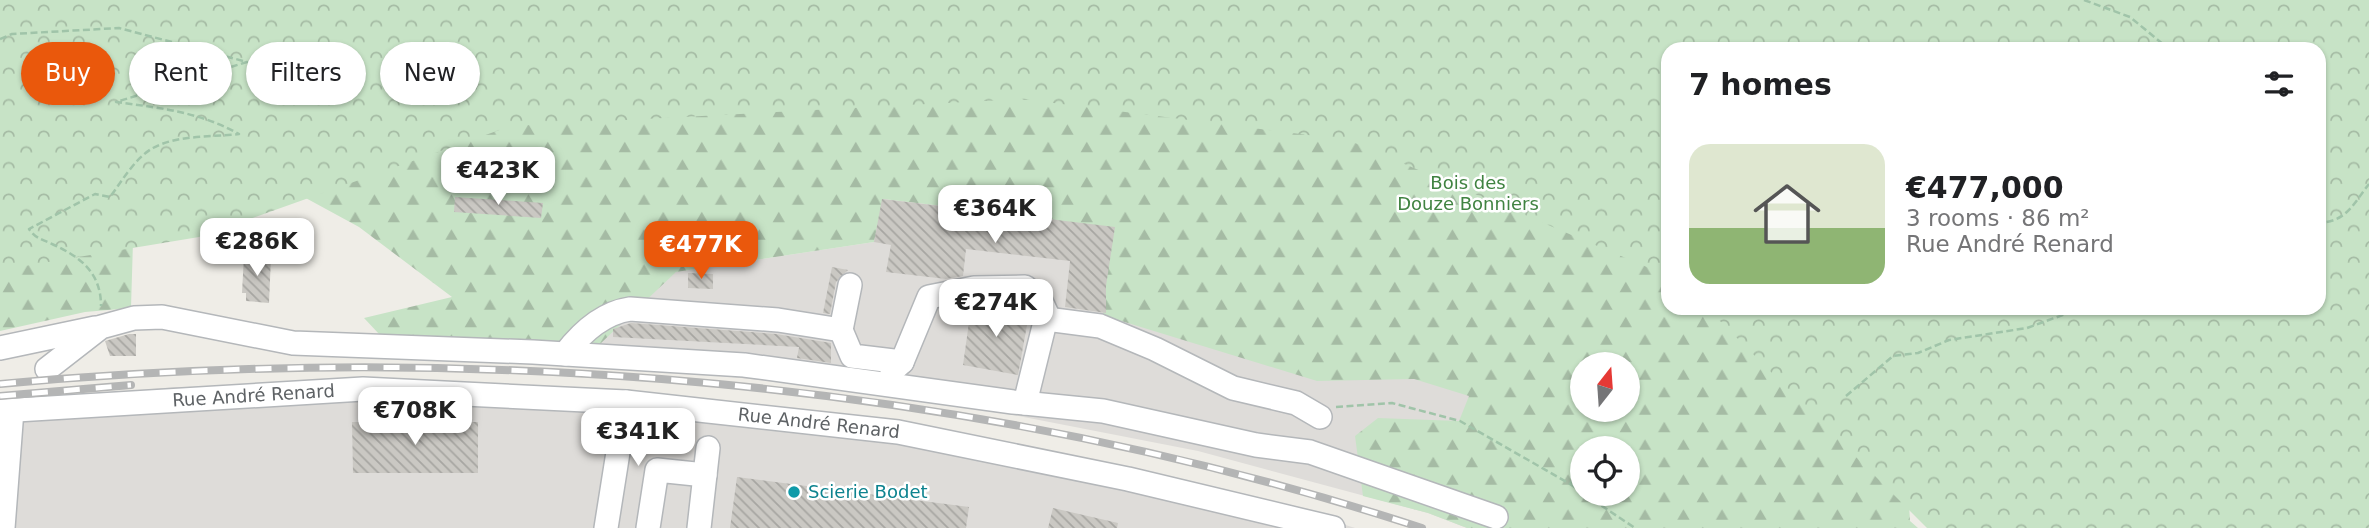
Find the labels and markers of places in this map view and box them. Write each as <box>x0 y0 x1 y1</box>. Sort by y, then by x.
pin: €423K <box>449 148 547 207</box>
pin: €364K <box>946 186 1044 245</box>
pin: €286K <box>208 218 306 278</box>
pin: €477K <box>652 222 750 281</box>
pin: €274K <box>947 280 1045 339</box>
pin: €708K <box>366 388 464 447</box>
pin: €341K <box>589 408 687 468</box>
place label: Scierie Bodet <box>808 481 928 502</box>
marker: Scierie Bodet <box>786 484 802 500</box>

